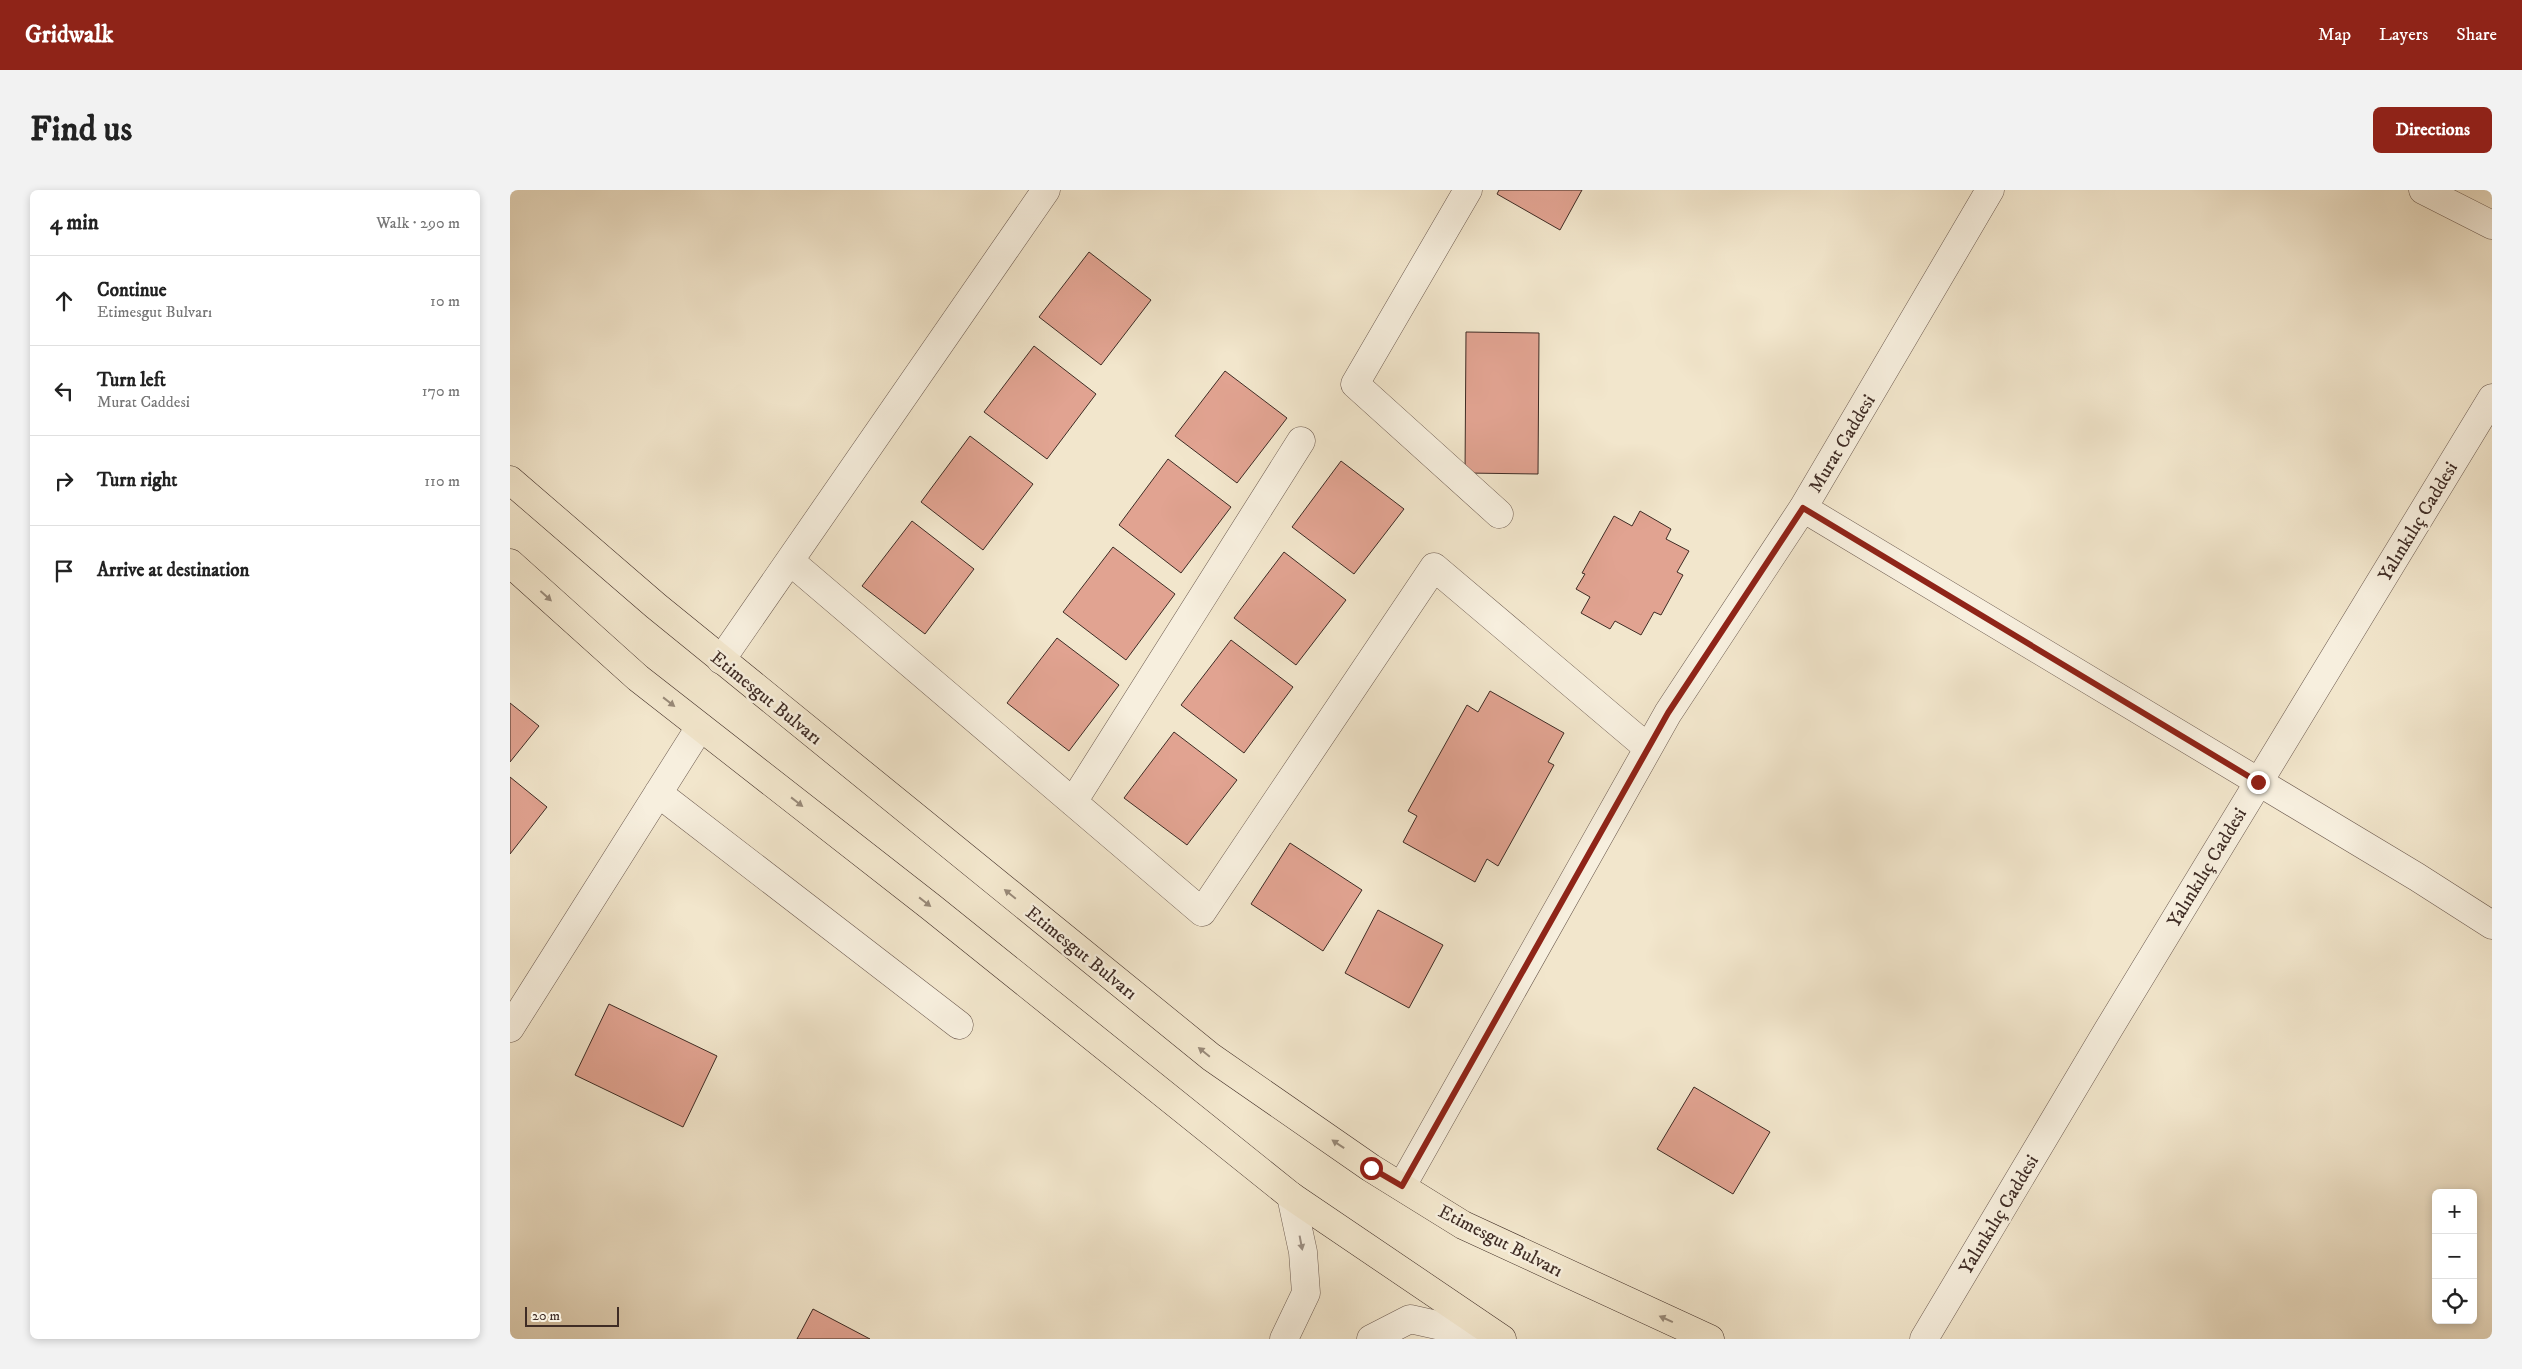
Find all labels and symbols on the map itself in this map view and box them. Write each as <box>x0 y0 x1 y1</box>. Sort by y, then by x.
street label: Murat Caddesi <box>1804 390 1881 497</box>
street label: Yalınkılıç Caddesi <box>2374 458 2463 586</box>
one-way arrow <box>540 590 553 601</box>
street label: Etimesgut Bulvarı <box>706 646 826 750</box>
one-way arrow <box>662 697 676 707</box>
route end <box>2247 771 2270 794</box>
one-way arrow <box>790 797 803 808</box>
street label: Yalınkılıç Caddesi <box>2163 804 2252 932</box>
one-way arrow <box>1004 889 1017 900</box>
one-way arrow <box>918 897 931 908</box>
street label: Etimesgut Bulvarı <box>1021 901 1141 1005</box>
one-way arrow <box>1198 1046 1211 1057</box>
one-way arrow <box>1331 1139 1345 1149</box>
street label: Yalınkılıç Caddesi <box>1955 1151 2044 1279</box>
route start <box>1360 1157 1383 1180</box>
street label: Etimesgut Bulvarı <box>1434 1200 1566 1283</box>
one-way arrow <box>1297 1236 1305 1251</box>
scale bar <box>525 1304 619 1327</box>
one-way arrow <box>1659 1315 1673 1323</box>

